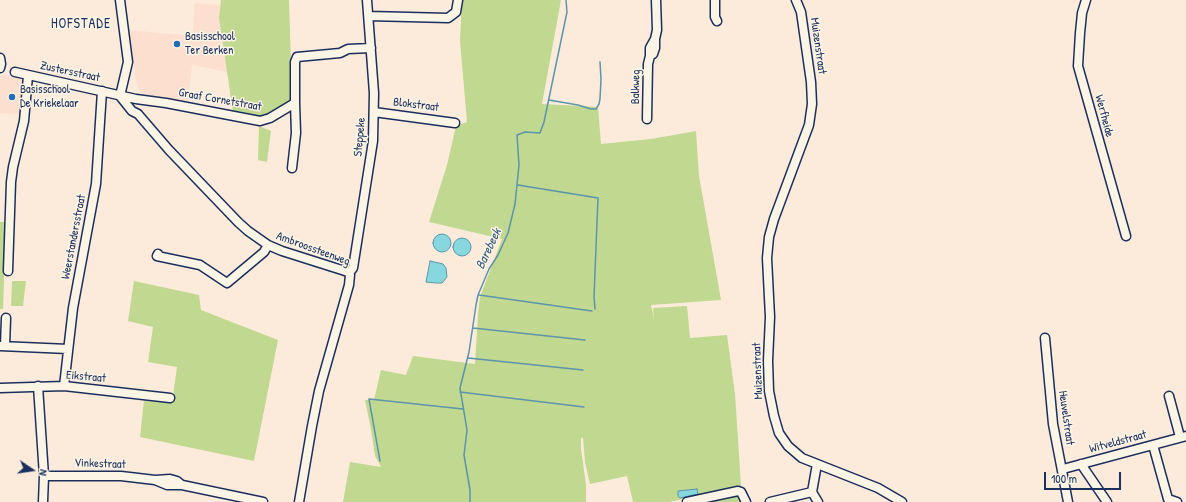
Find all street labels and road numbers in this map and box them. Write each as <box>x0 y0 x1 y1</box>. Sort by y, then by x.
street label: Muizenstraat <box>807 17 829 75</box>
street label: Zustersstraat <box>39 59 101 85</box>
street label: Balkweg <box>628 70 644 104</box>
street label: Graaf Cornetstraat <box>177 86 263 114</box>
street label: Werfheide <box>1091 93 1117 139</box>
street label: Blokstraat <box>392 95 440 115</box>
street label: Steppeke <box>351 117 369 157</box>
street label: Weerstandersstraat <box>59 193 89 281</box>
street label: Ambroossteenweg <box>274 229 352 269</box>
street label: Muizenstraat <box>750 342 766 400</box>
street label: Eikstraat <box>66 368 106 386</box>
street label: Heuvelstraat <box>1055 390 1077 446</box>
street label: Witveldstraat <box>1088 427 1148 457</box>
street label: Vinkestraat <box>74 456 126 472</box>

